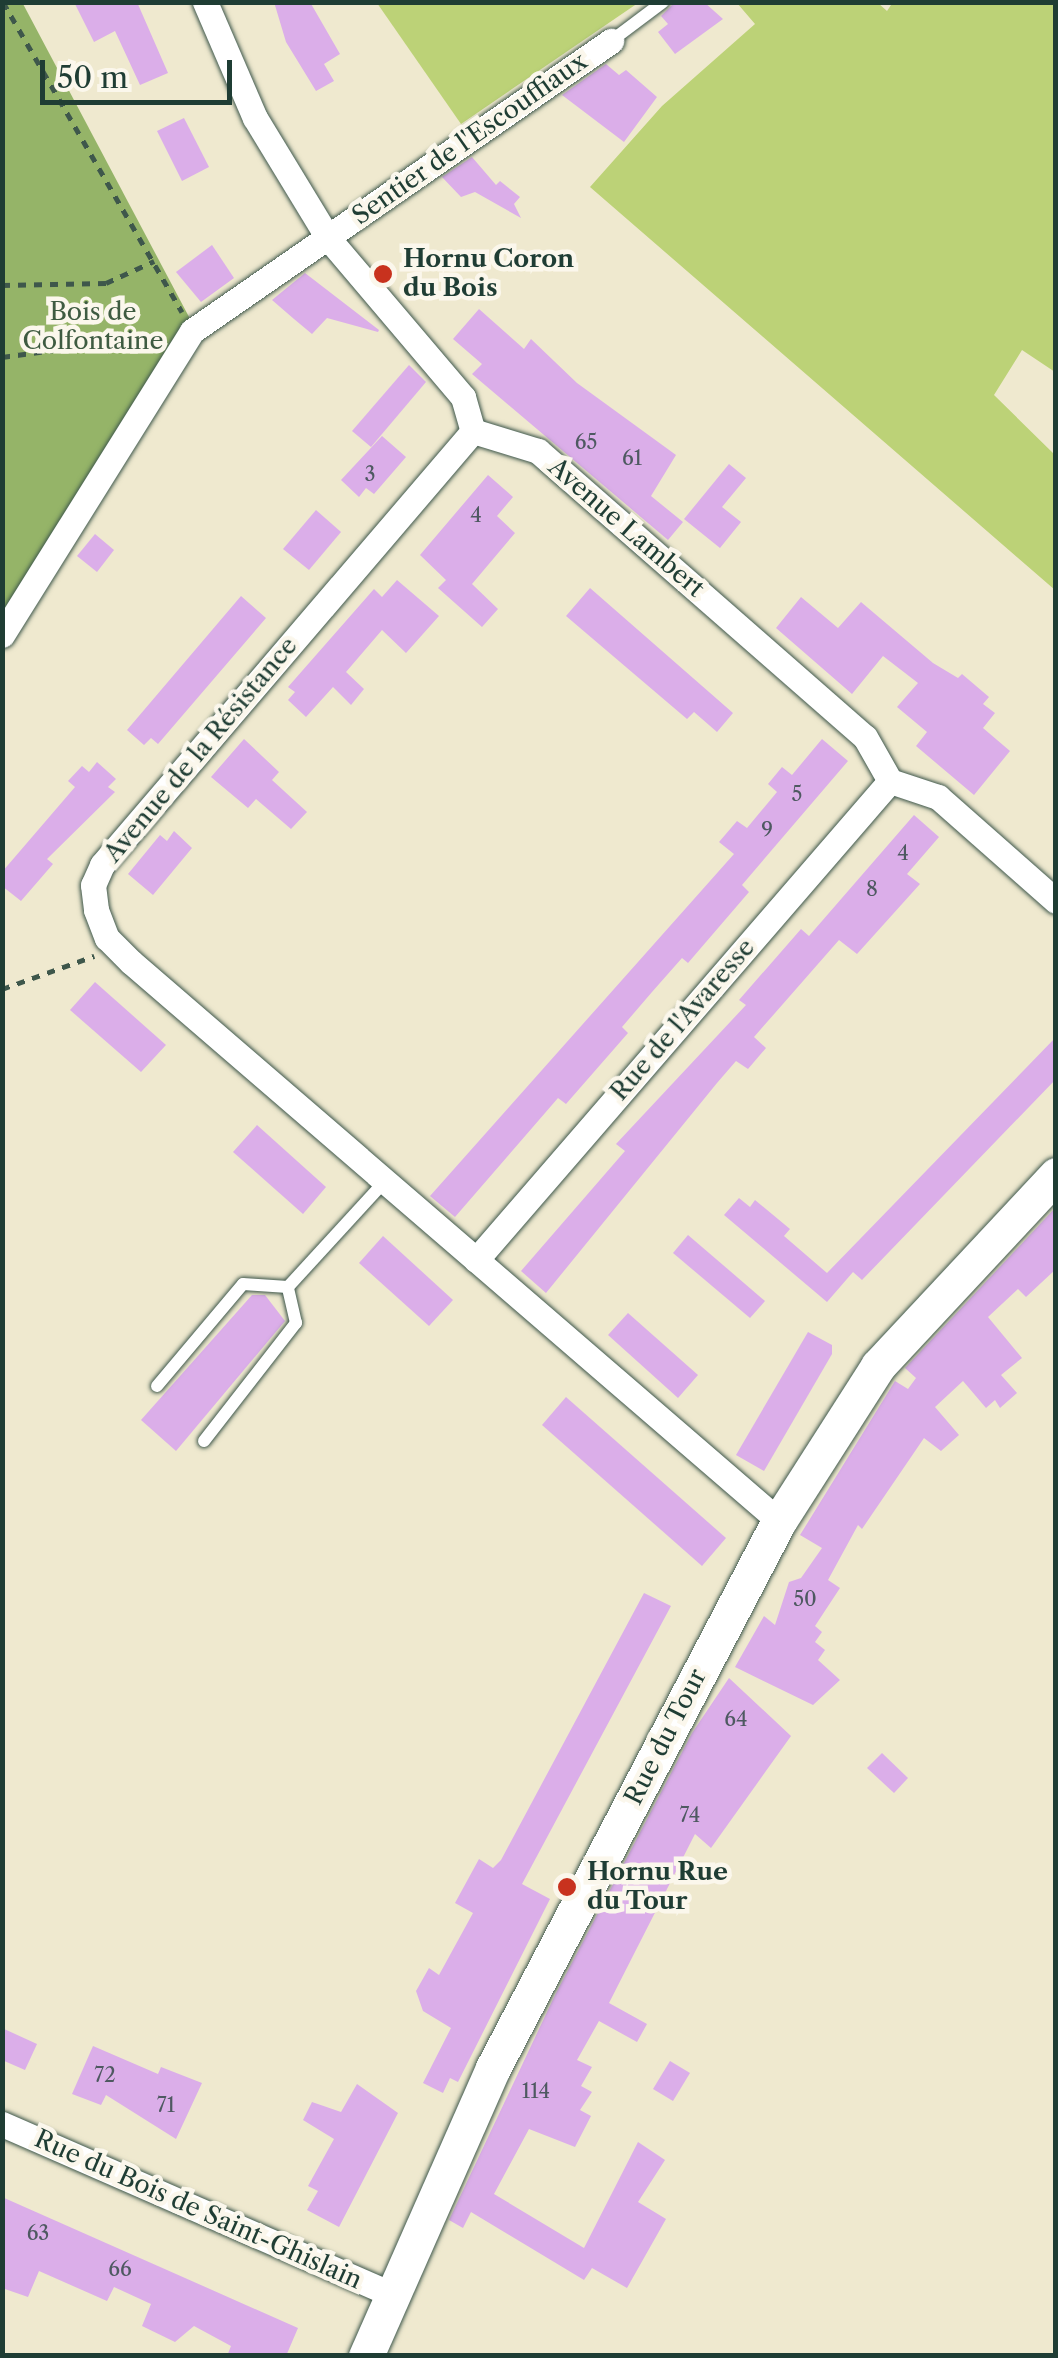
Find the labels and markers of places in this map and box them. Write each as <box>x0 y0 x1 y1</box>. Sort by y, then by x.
place label: Hornu Coron du Bois <box>403 245 574 304</box>
marker: Hornu Coron du Bois <box>372 263 394 285</box>
place label: Hornu Rue du Tour <box>587 1858 728 1917</box>
marker: Hornu Rue du Tour <box>556 1876 578 1898</box>

